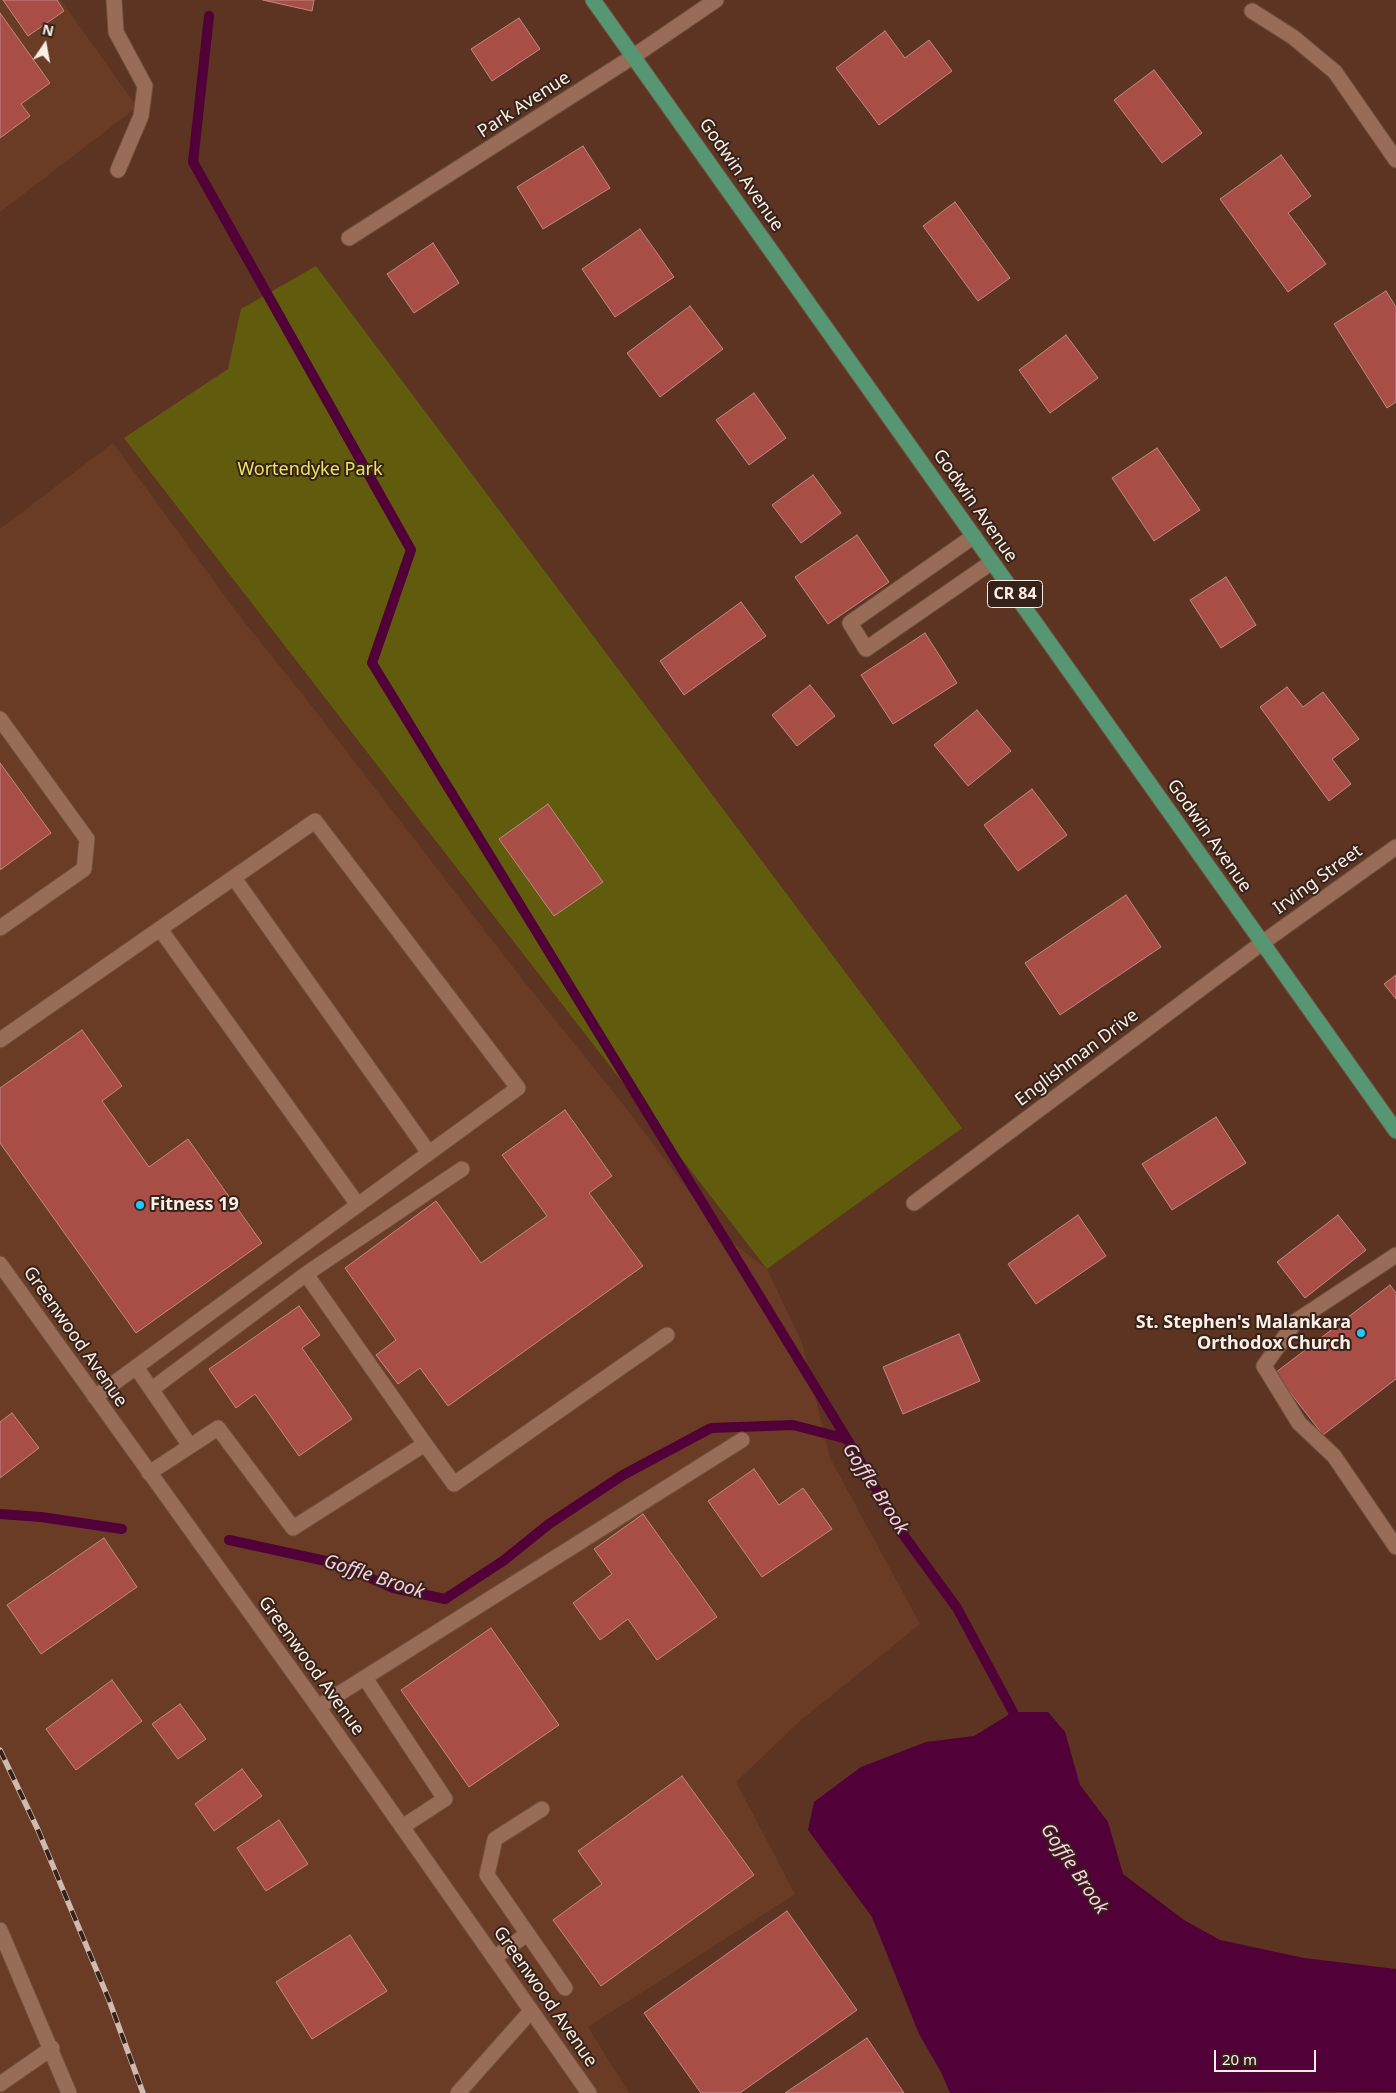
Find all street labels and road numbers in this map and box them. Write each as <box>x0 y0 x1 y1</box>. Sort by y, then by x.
street label: Park Avenue <box>474 67 574 143</box>
street label: Godwin Avenue <box>694 114 788 236</box>
street label: Godwin Avenue <box>928 445 1022 567</box>
road number: CR 84 <box>988 580 1042 608</box>
street label: Godwin Avenue <box>1162 775 1256 897</box>
street label: Irving Street <box>1269 841 1367 919</box>
street label: Englishman Drive <box>1011 1005 1143 1111</box>
street label: Greenwood Avenue <box>18 1263 132 1411</box>
street label: Greenwood Avenue <box>253 1592 369 1740</box>
street label: Greenwood Avenue <box>488 1923 602 2071</box>

